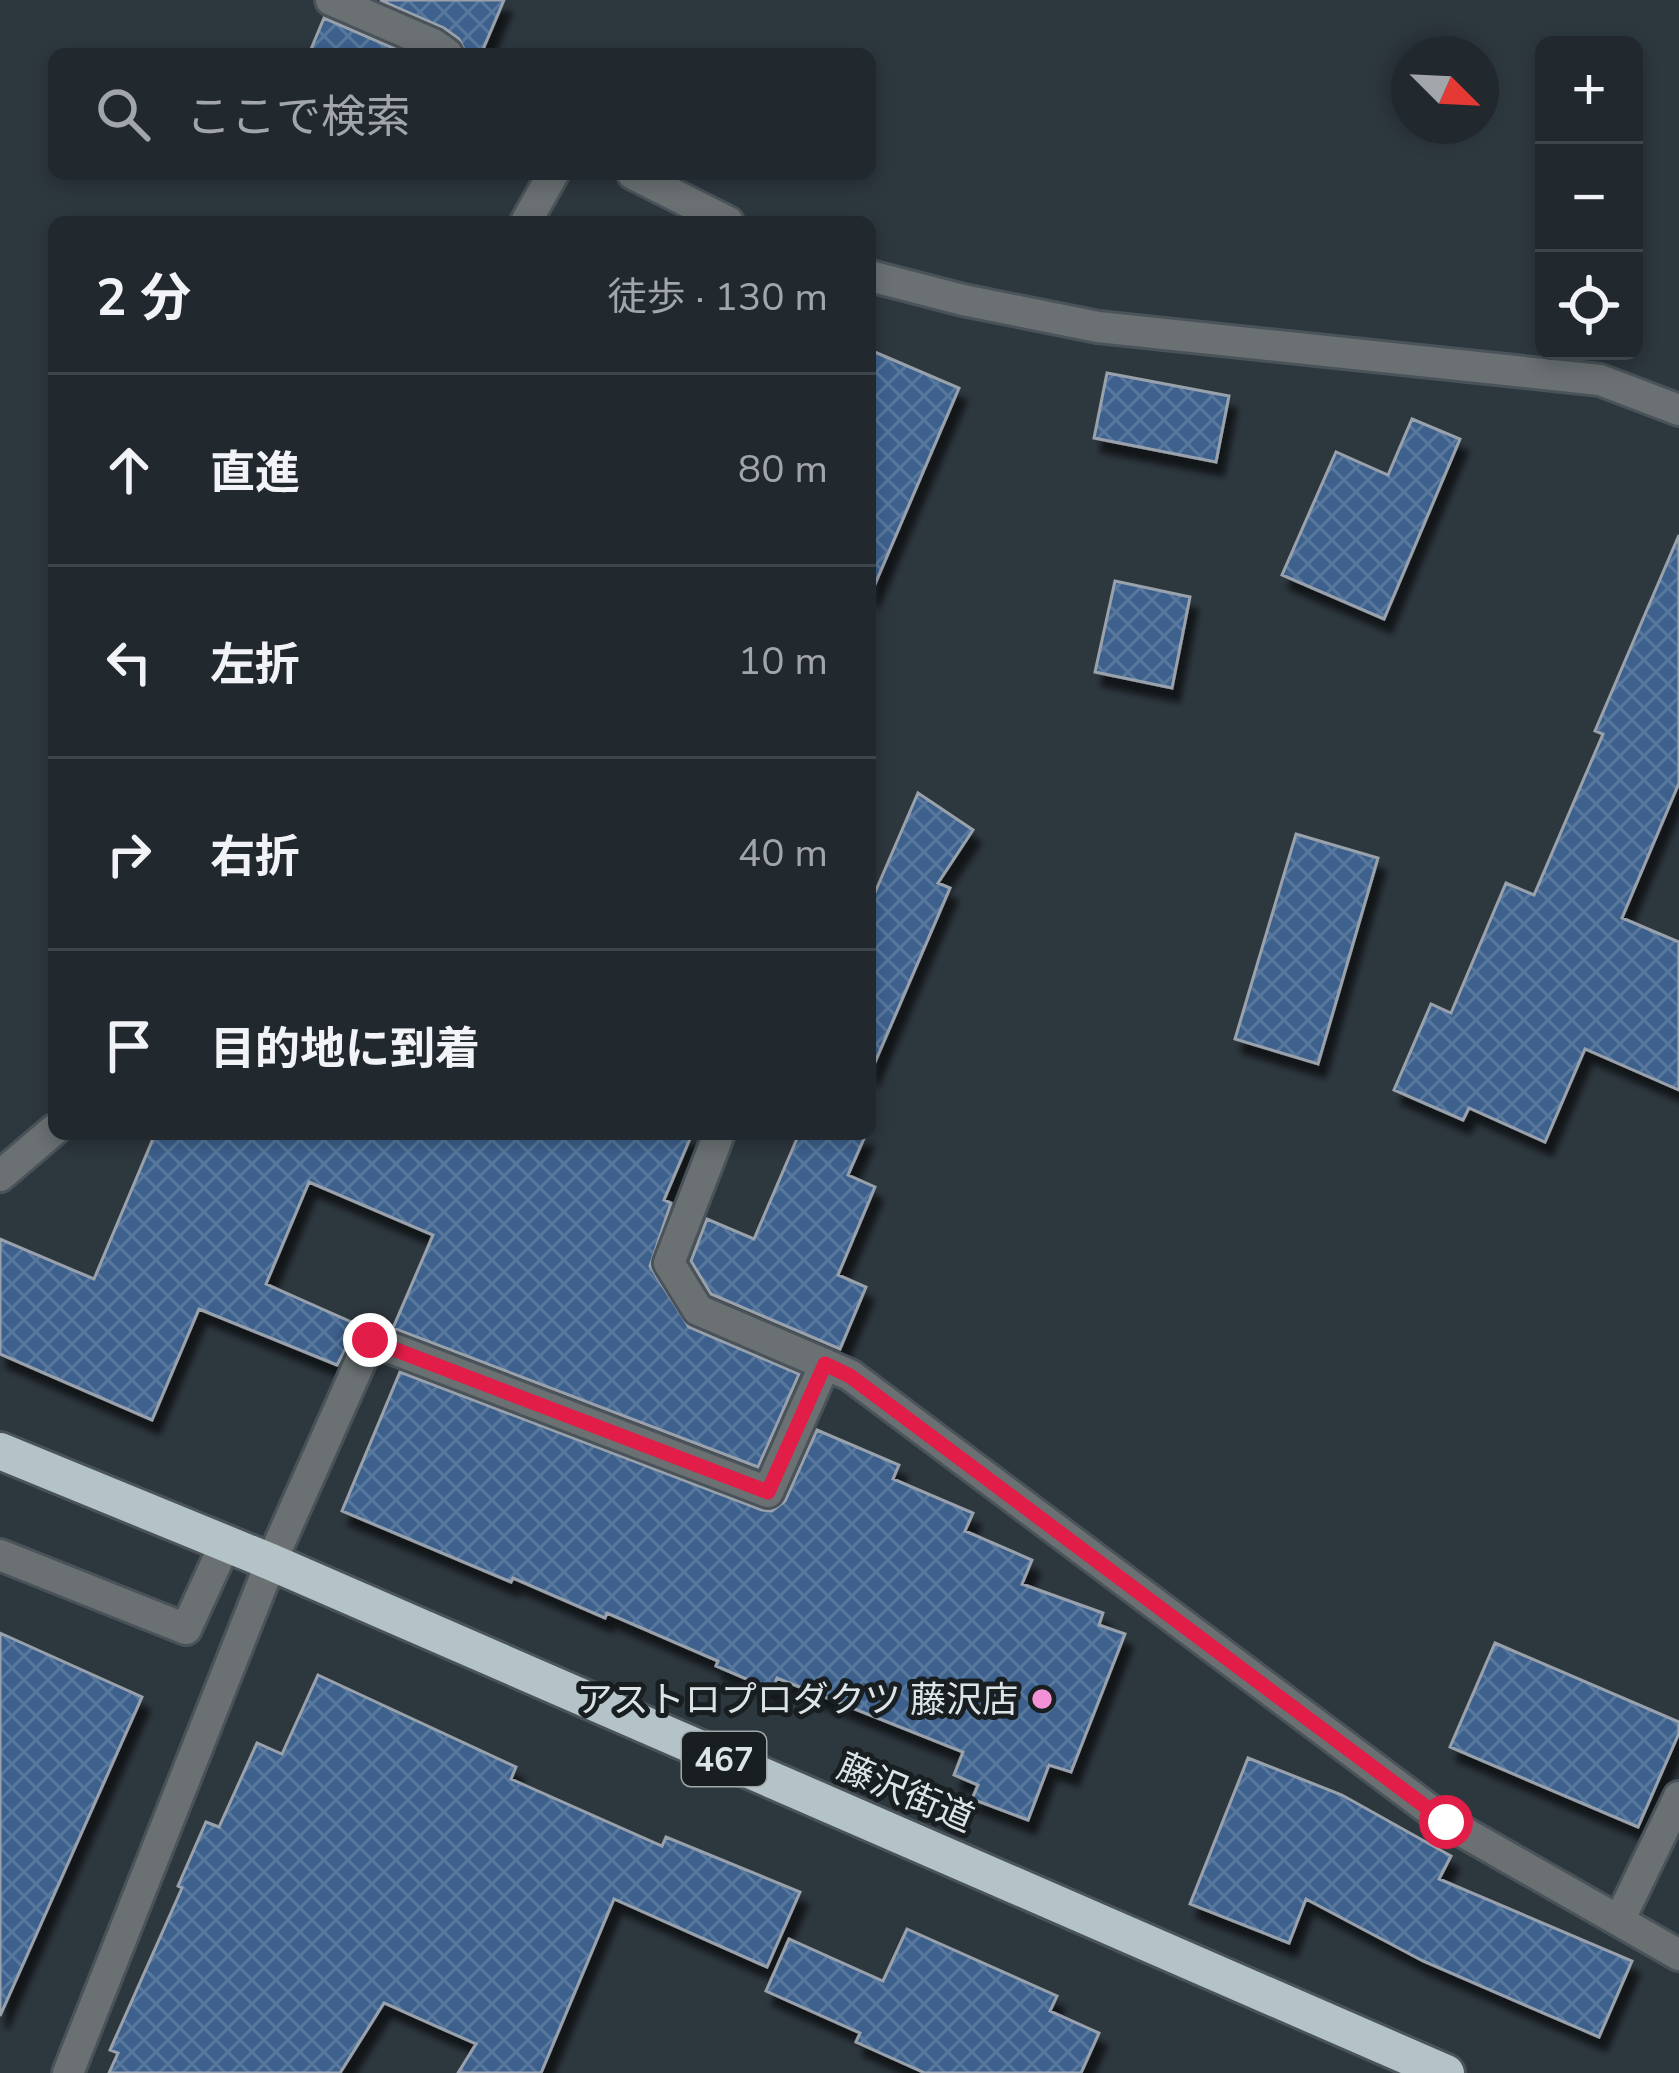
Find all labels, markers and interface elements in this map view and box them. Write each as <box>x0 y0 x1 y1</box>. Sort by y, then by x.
north arrow <box>1391 36 1499 144</box>
map controls <box>1535 36 1643 360</box>
button: + <box>1535 36 1643 144</box>
search box <box>48 48 876 180</box>
icon: search <box>90 81 156 147</box>
text: ここで検索 <box>186 87 411 148</box>
button: − <box>1535 144 1643 252</box>
button: locate <box>1535 252 1643 360</box>
text: 2 分 <box>96 263 191 333</box>
text: 徒歩 · 130 m <box>607 271 828 324</box>
icon: ahead <box>96 437 162 503</box>
text: 直進 <box>210 443 300 504</box>
text: 80 m <box>738 443 828 496</box>
icon: left <box>96 629 162 695</box>
text: 左折 <box>210 635 300 696</box>
text: 10 m <box>738 635 828 688</box>
icon: right <box>96 821 162 887</box>
text: 右折 <box>210 827 300 888</box>
text: 40 m <box>738 827 828 880</box>
icon: arrive <box>96 1013 162 1079</box>
text: 目的地に到着 <box>210 1019 480 1080</box>
route end <box>343 1313 397 1367</box>
place label: アストロプロダクツ 藤沢店 <box>577 1676 1018 1725</box>
marker: アストロプロダクツ 藤沢店 <box>1029 1686 1055 1712</box>
road number: 467 <box>682 1732 766 1786</box>
street label: 藤沢街道 <box>830 1743 981 1844</box>
route start <box>1419 1795 1473 1849</box>

